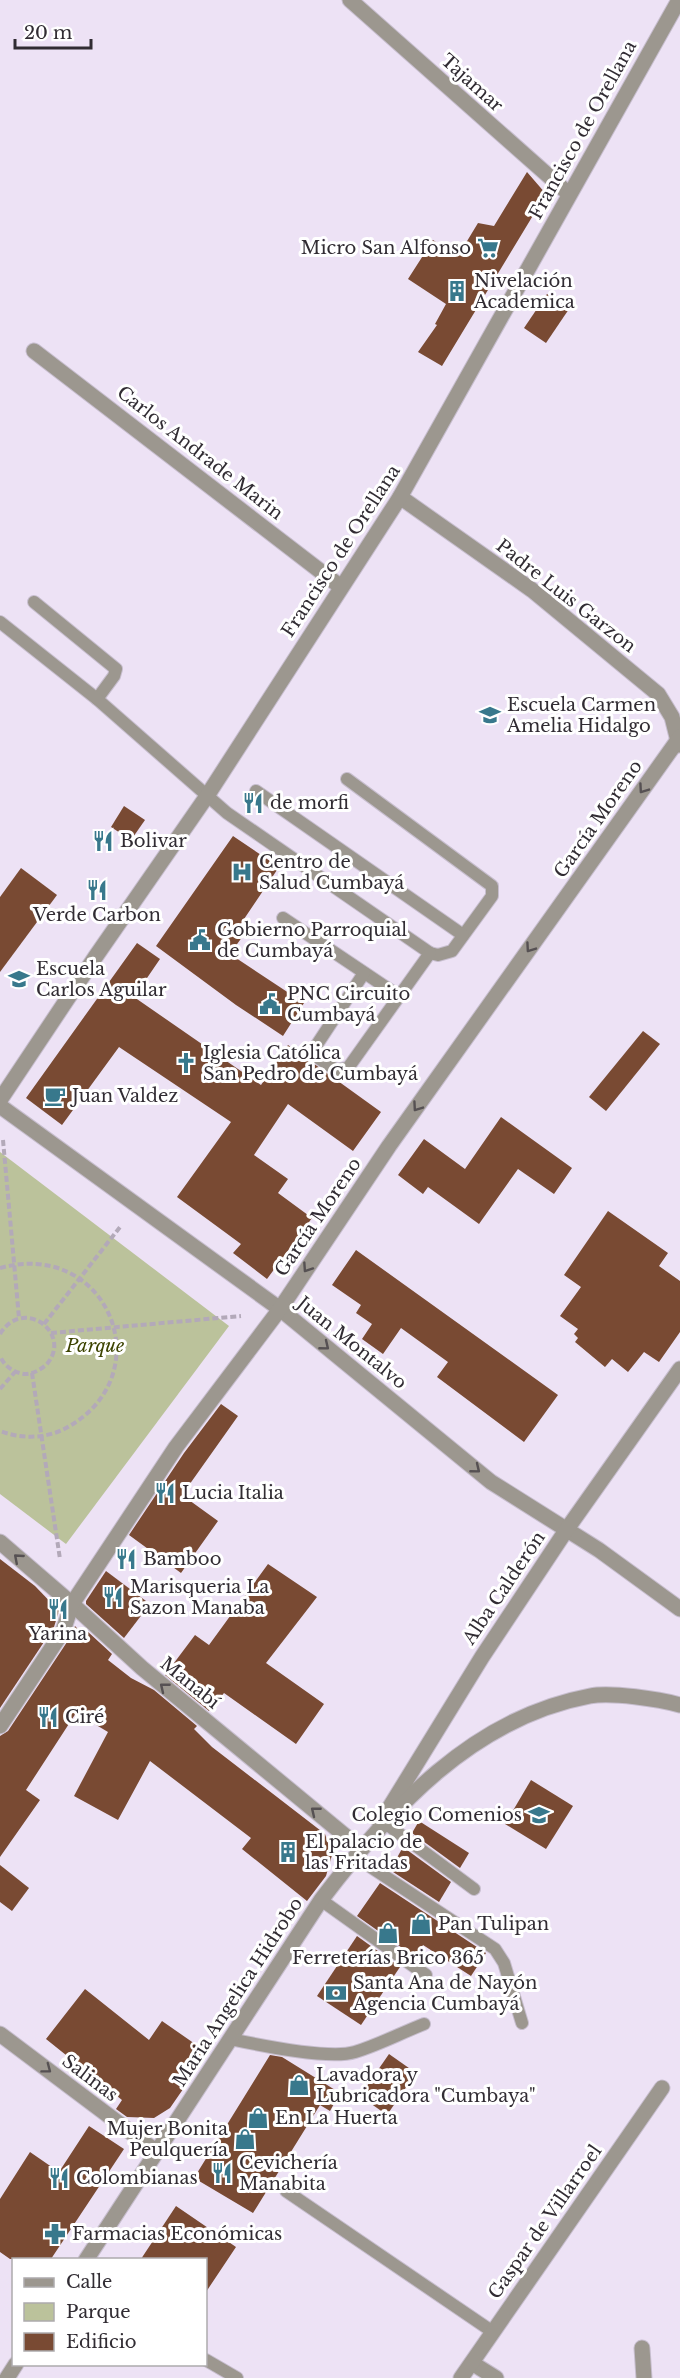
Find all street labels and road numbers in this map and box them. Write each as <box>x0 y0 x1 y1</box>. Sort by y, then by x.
street label: Francisco de Orellana <box>525 37 641 223</box>
street label: Tajamar <box>436 49 508 117</box>
street label: Carlos Andrade Marin <box>113 381 287 525</box>
street label: Francisco de Orellana <box>277 461 405 641</box>
street label: Padre Luis Garzon <box>492 535 640 657</box>
street label: García Moreno <box>549 756 647 882</box>
street label: García Moreno <box>270 1153 366 1281</box>
street label: Juan Montalvo <box>291 1291 411 1394</box>
street label: Alba Calderón <box>457 1527 550 1650</box>
street label: Manabí <box>156 1652 225 1714</box>
street label: Maria Angelica Hidrobo <box>169 1893 307 2091</box>
street label: Salinas <box>58 2050 122 2106</box>
street label: Gaspar de Villarroel <box>484 2141 607 2303</box>

